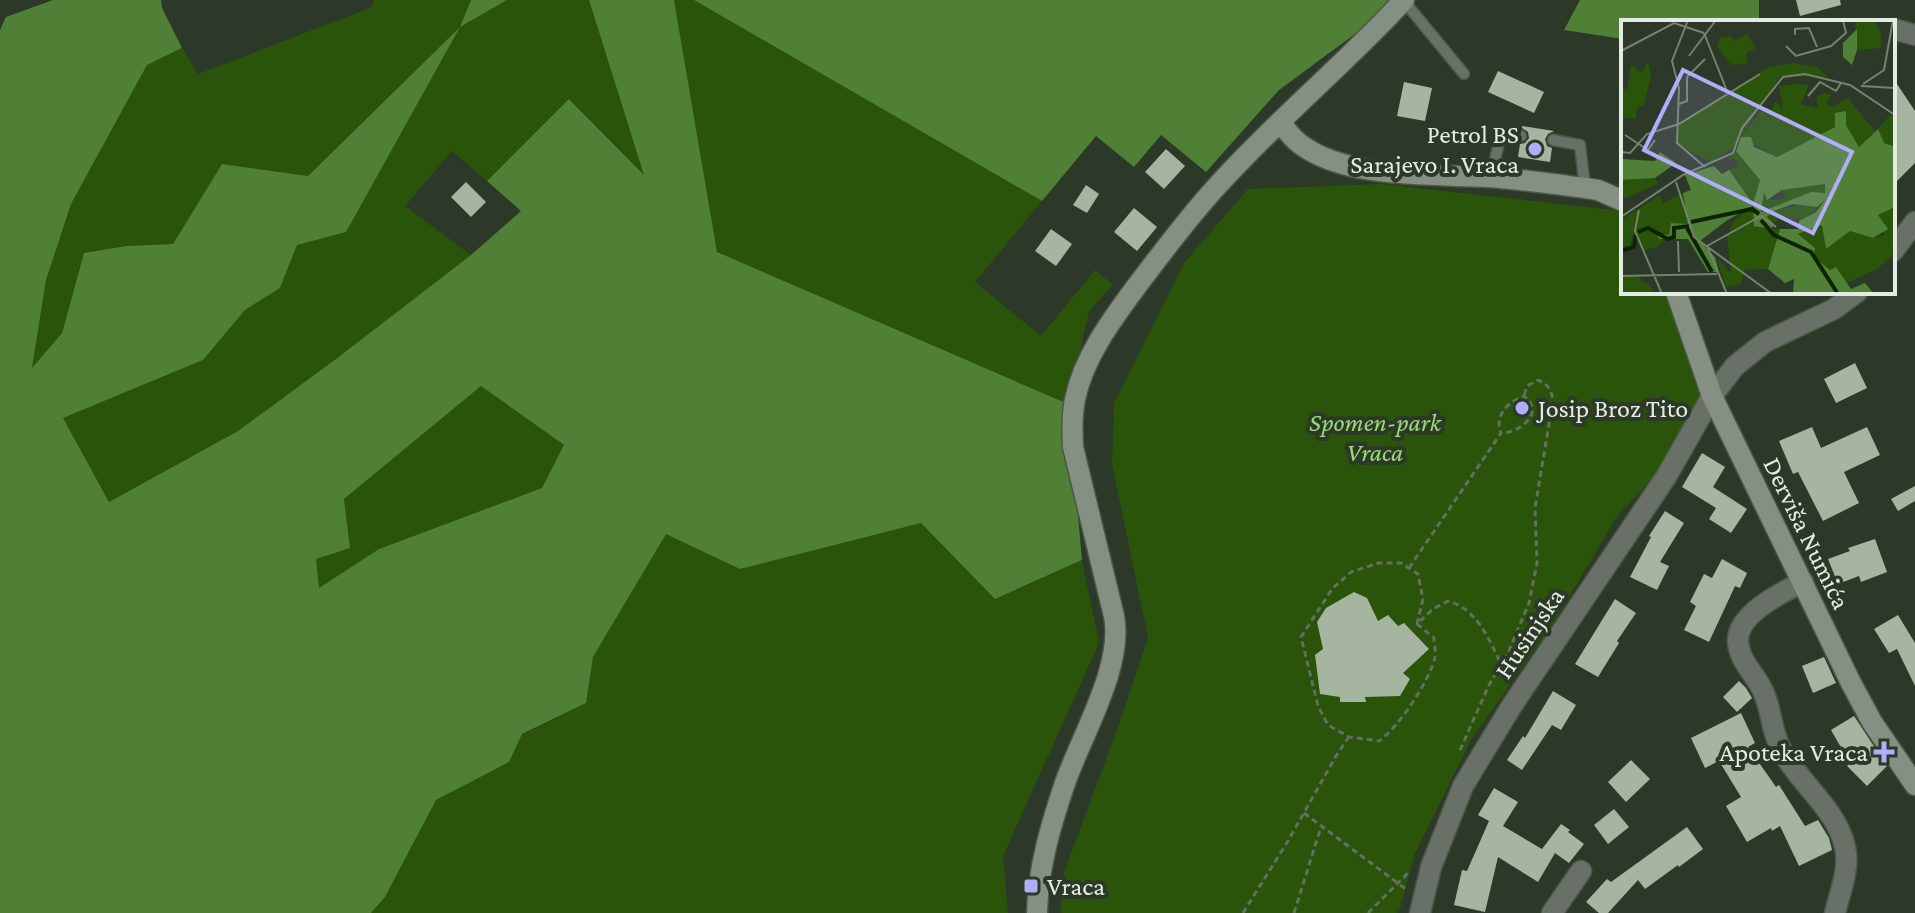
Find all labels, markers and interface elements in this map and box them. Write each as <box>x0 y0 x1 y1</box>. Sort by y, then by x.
inset map <box>1621 20 1895 294</box>
place label: Petrol BS Sarajevo I. Vraca <box>1350 120 1519 179</box>
marker: Petrol BS Sarajevo I. Vraca <box>1526 140 1544 158</box>
place label: Josip Broz Tito <box>1536 394 1688 423</box>
marker: Josip Broz Tito <box>1513 399 1531 417</box>
park label: Spomen-park Vraca <box>1309 408 1443 467</box>
street label: Derviša Numića <box>1757 453 1856 614</box>
street label: Husinjska <box>1489 583 1570 684</box>
place label: Apoteka Vraca <box>1720 738 1868 767</box>
marker: Apoteka Vraca <box>1875 743 1893 761</box>
place label: Vraca <box>1047 872 1105 901</box>
marker: Vraca <box>1022 877 1040 895</box>

